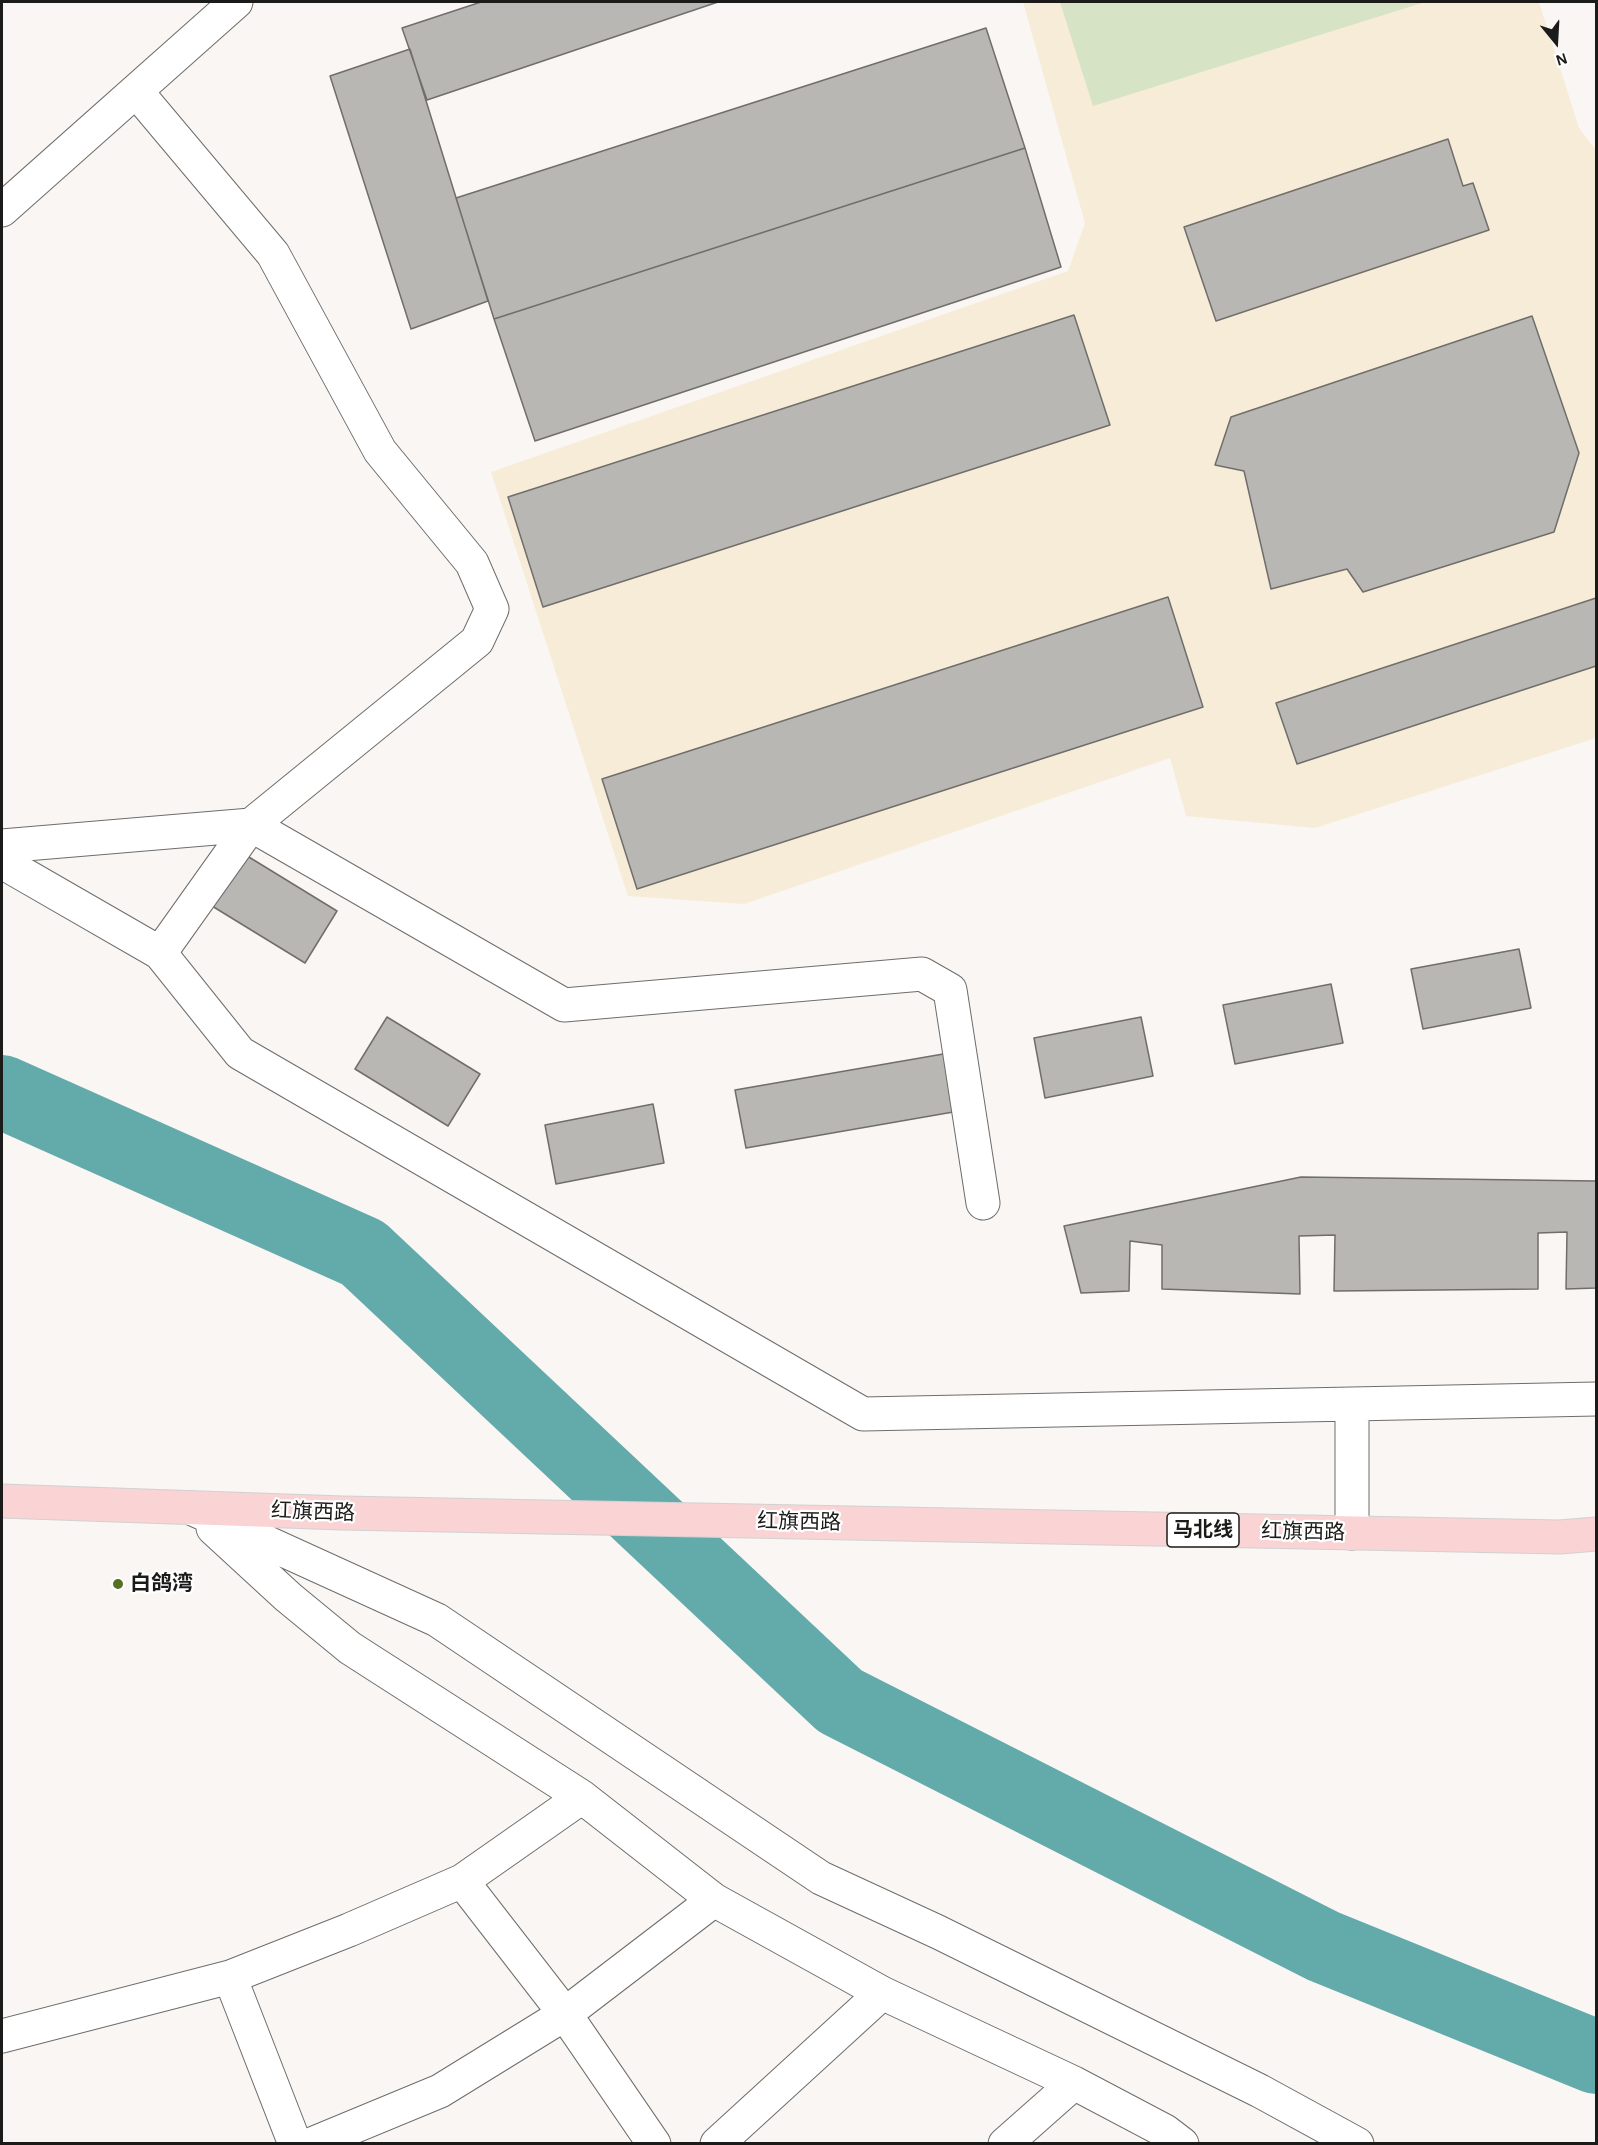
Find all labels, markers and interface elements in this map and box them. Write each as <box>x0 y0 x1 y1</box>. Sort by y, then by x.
north arrow <box>1526 12 1586 72</box>
text: N <box>1554 50 1569 68</box>
street label: 红旗西路 <box>271 1498 355 1526</box>
street label: 红旗西路 <box>757 1509 841 1535</box>
road number: 马北线 <box>1167 1513 1239 1547</box>
street label: 红旗西路 <box>1261 1519 1345 1545</box>
place label: 白鸽湾 <box>130 1571 193 1597</box>
marker: 白鸽湾 <box>111 1577 125 1591</box>

